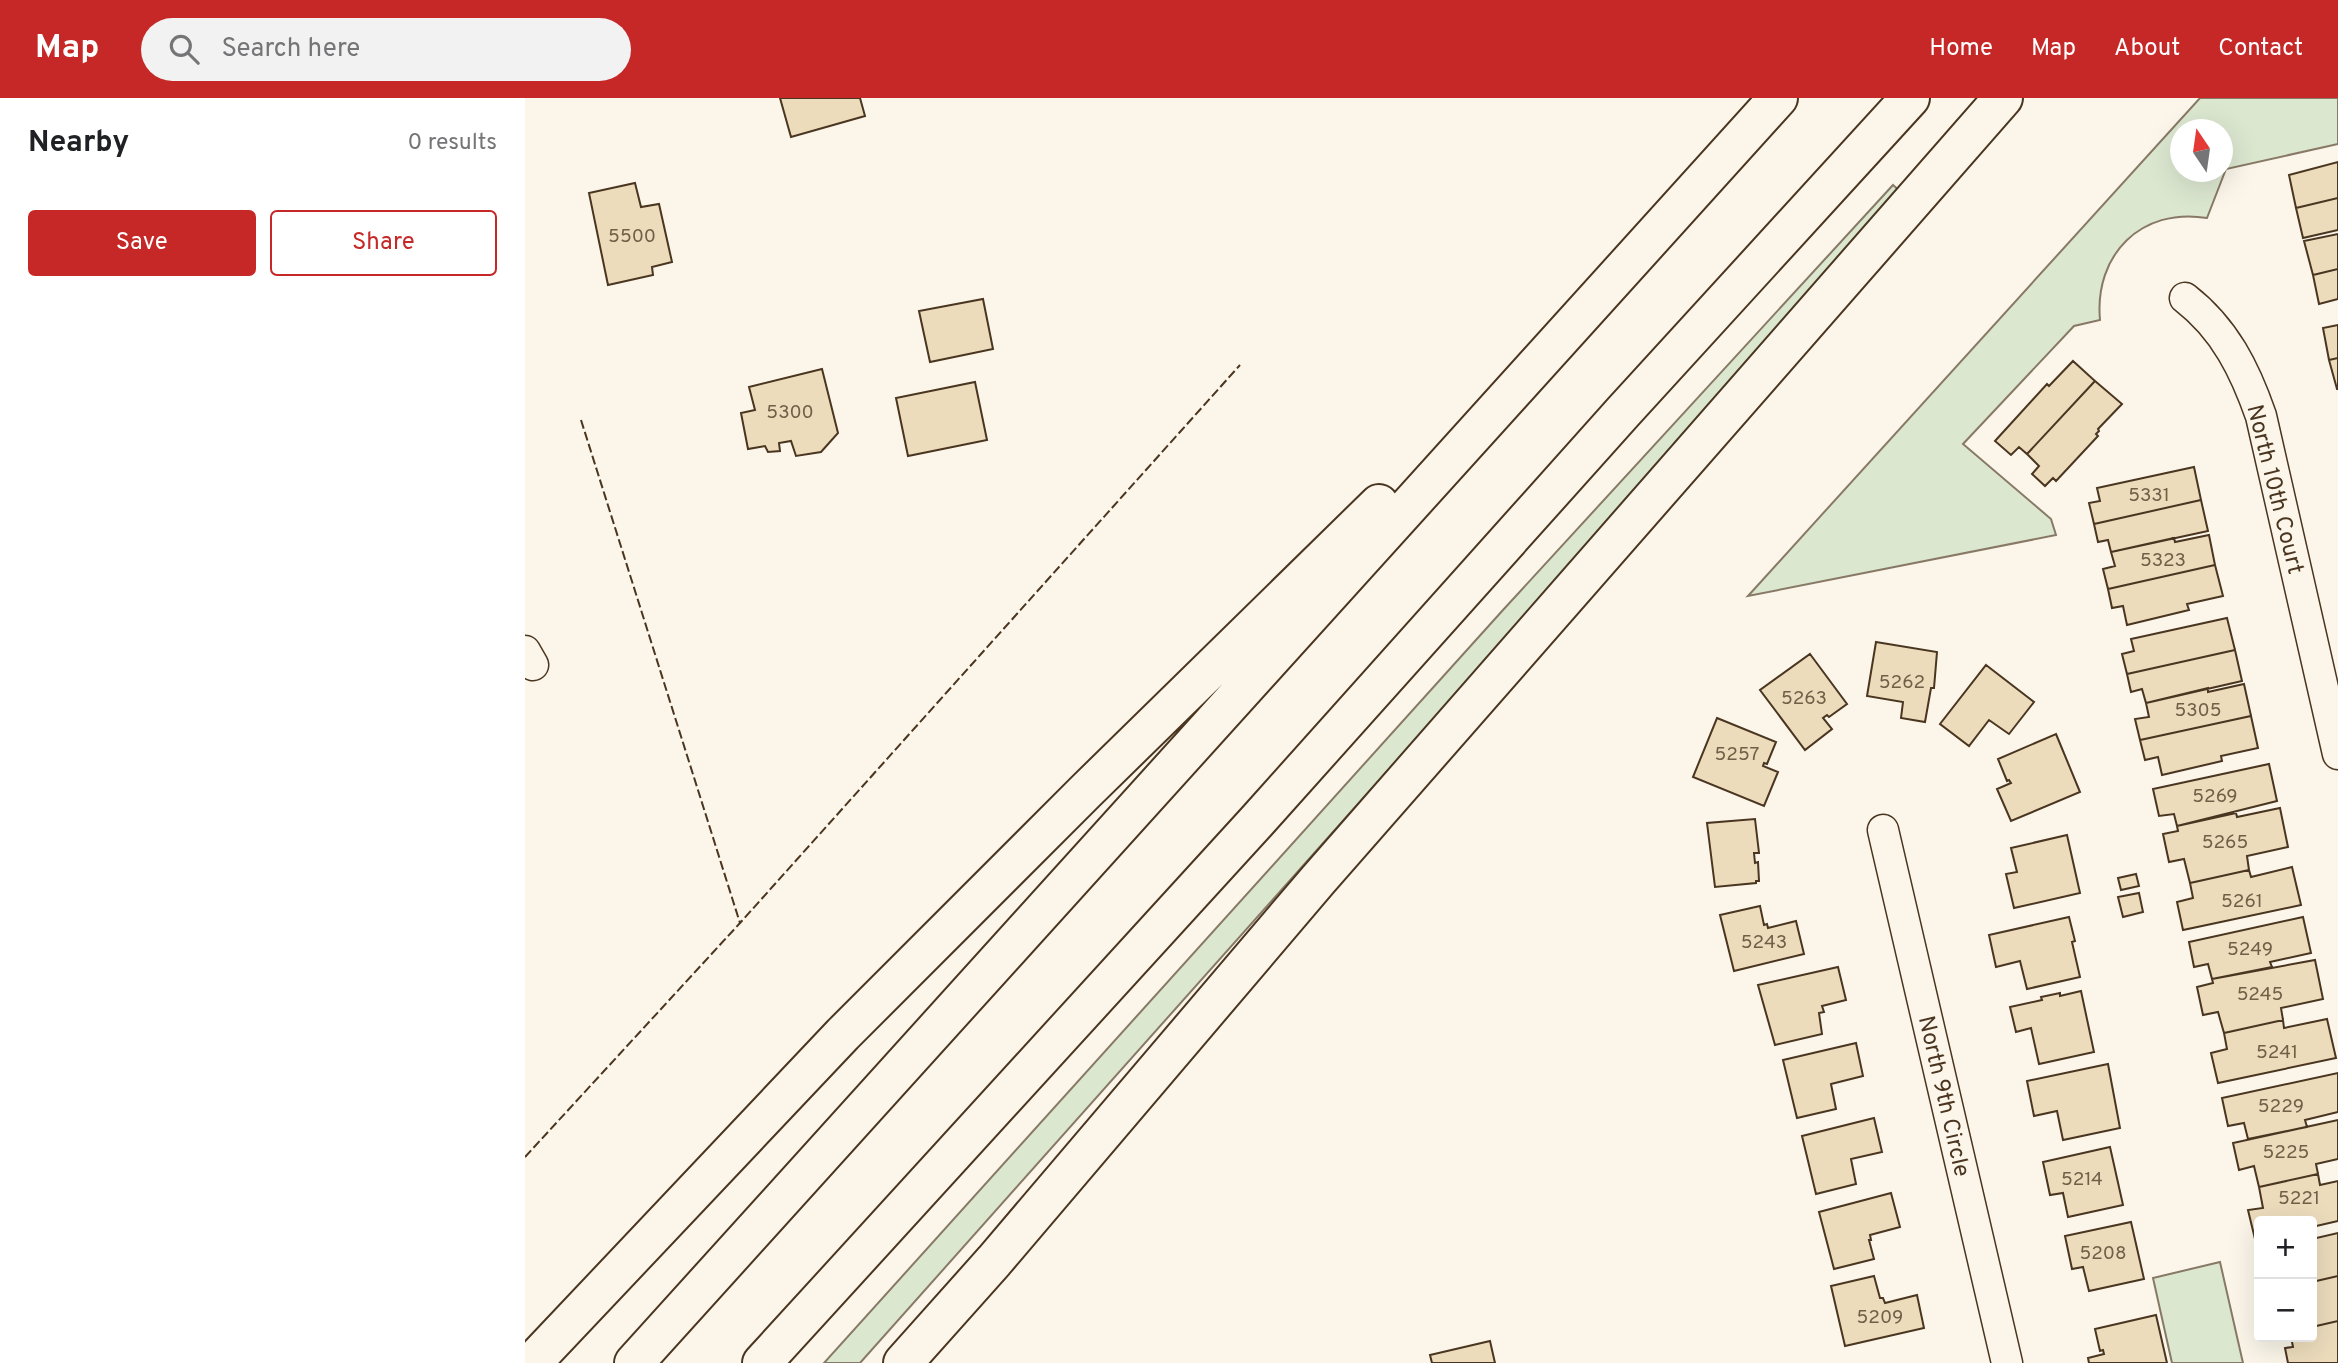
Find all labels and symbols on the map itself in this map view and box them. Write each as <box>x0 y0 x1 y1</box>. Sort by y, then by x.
north arrow <box>2170 119 2233 182</box>
house number: 5500 <box>608 225 656 249</box>
house number: 5300 <box>766 401 814 425</box>
street label: North 10th Court <box>2238 402 2309 577</box>
house number: 5331 <box>2128 484 2170 508</box>
house number: 5323 <box>2140 549 2186 573</box>
house number: 5262 <box>1879 671 1925 695</box>
house number: 5263 <box>1781 687 1827 711</box>
house number: 5305 <box>2174 699 2222 723</box>
house number: 5257 <box>1715 743 1760 767</box>
house number: 5269 <box>2192 785 2238 809</box>
house number: 5265 <box>2202 831 2248 855</box>
house number: 5261 <box>2221 890 2263 914</box>
house number: 5243 <box>1741 931 1787 955</box>
house number: 5249 <box>2227 938 2273 962</box>
house number: 5245 <box>2237 983 2283 1007</box>
street label: North 9th Circle <box>1910 1013 1975 1180</box>
house number: 5241 <box>2256 1041 2298 1065</box>
house number: 5229 <box>2258 1095 2304 1119</box>
house number: 5225 <box>2263 1141 2309 1165</box>
house number: 5214 <box>2061 1168 2103 1192</box>
house number: 5221 <box>2278 1187 2320 1211</box>
house number: 5208 <box>2079 1242 2127 1266</box>
house number: 5209 <box>1857 1306 1903 1330</box>

